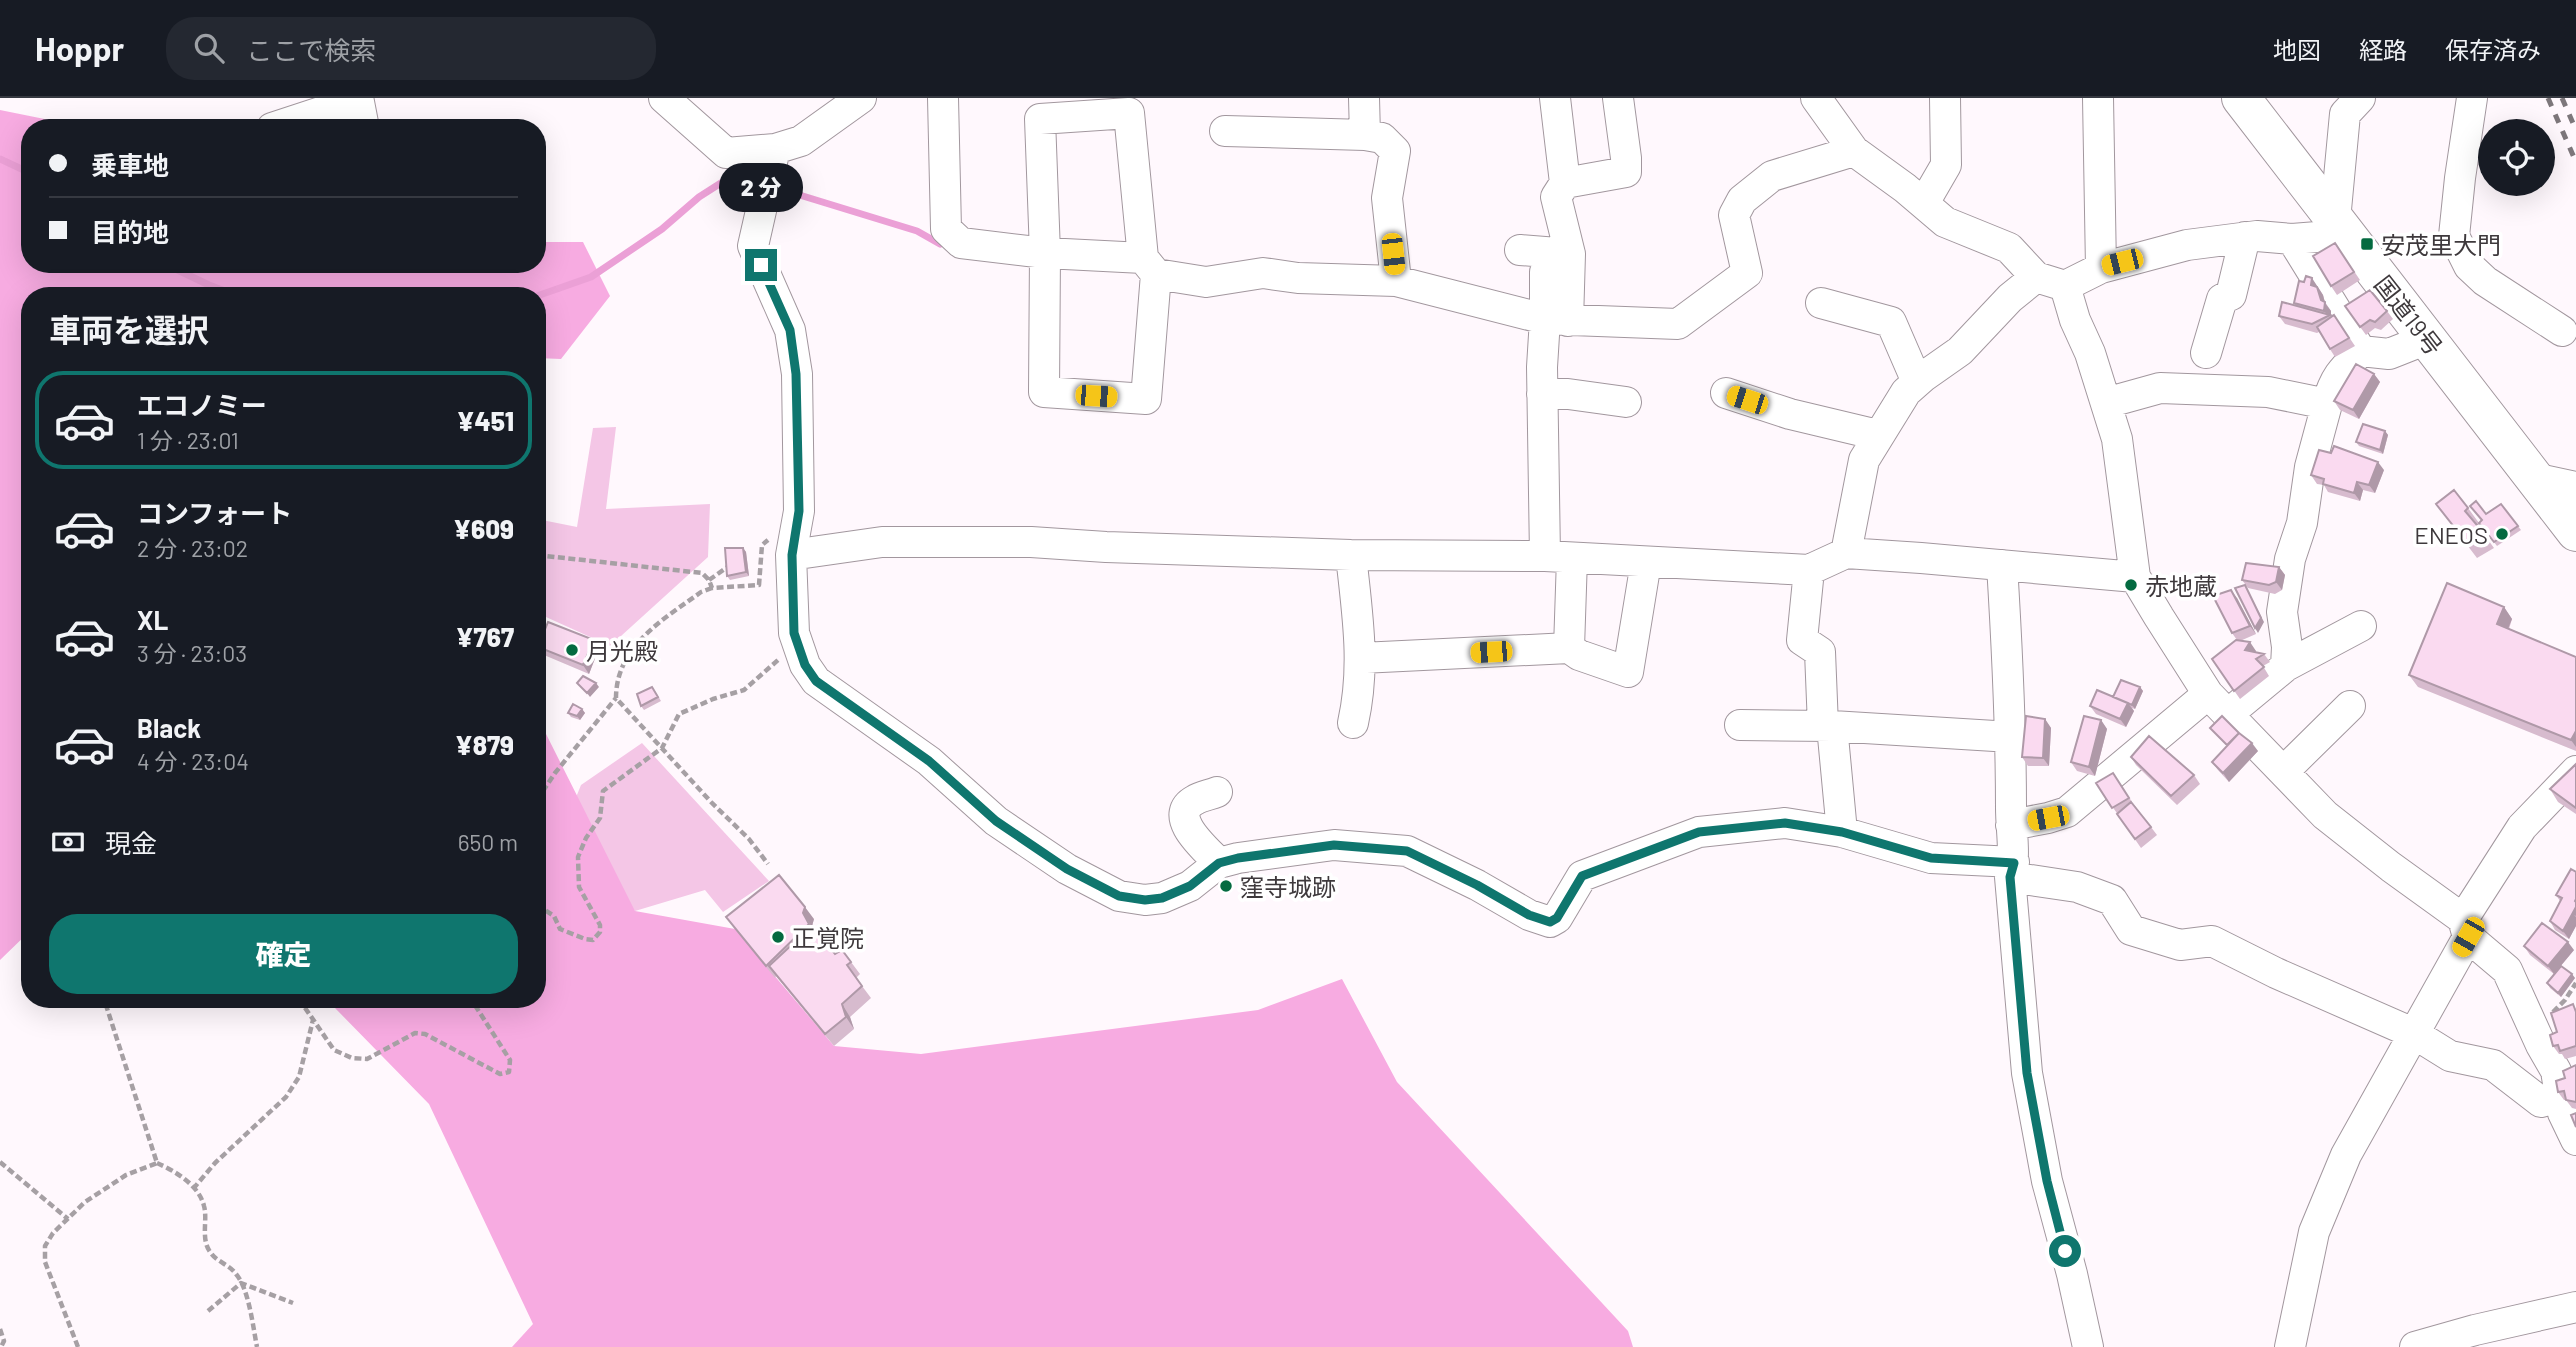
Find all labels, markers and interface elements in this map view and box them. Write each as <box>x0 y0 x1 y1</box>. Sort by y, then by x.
search box <box>166 17 656 80</box>
text: Hoppr <box>35 28 124 68</box>
icon: search <box>190 29 228 67</box>
text: ここで検索 <box>246 34 376 65</box>
text: 地図 <box>2273 35 2321 64</box>
text: 経路 <box>2359 35 2407 64</box>
text: 保存済み <box>2445 35 2541 64</box>
map controls <box>2478 119 2555 196</box>
button: locate <box>2478 119 2555 196</box>
text: 乗車地 <box>91 149 169 180</box>
callout: 2 分 <box>719 164 803 212</box>
text: 2 分 <box>741 173 781 201</box>
text: 目的地 <box>91 216 169 247</box>
place label: 安茂里大門 <box>2381 230 2501 259</box>
car <box>1381 232 1406 276</box>
marker: 安茂里大門 <box>2359 236 2375 252</box>
car <box>2100 247 2145 277</box>
route end <box>745 249 777 281</box>
street label: 国道19号 <box>2369 269 2449 361</box>
text: 車両を選択 <box>49 310 209 348</box>
car <box>1075 384 1118 408</box>
car <box>1724 384 1771 416</box>
icon: car <box>53 389 116 452</box>
text: エコノミー <box>137 389 267 420</box>
text: ¥451 <box>457 405 514 436</box>
text: 1 分 · 23:01 <box>137 426 239 454</box>
icon: car <box>53 497 116 560</box>
text: コンフォート <box>137 497 292 528</box>
text: ¥609 <box>453 513 514 544</box>
place label: ENEOS <box>2414 520 2488 549</box>
marker: ENEOS <box>2494 526 2510 542</box>
text: 2 分 · 23:02 <box>137 534 248 562</box>
place label: 赤地蔵 <box>2145 571 2217 600</box>
marker: 赤地蔵 <box>2123 577 2139 593</box>
text: XL <box>137 604 168 635</box>
icon: car <box>53 605 116 668</box>
text: ¥767 <box>456 621 514 652</box>
place label: 月光殿 <box>586 636 658 665</box>
text: 3 分 · 23:03 <box>137 639 247 667</box>
car <box>1470 640 1513 664</box>
marker: 月光殿 <box>564 642 580 658</box>
text: Black <box>137 712 201 743</box>
icon: car <box>53 713 116 776</box>
text: ¥879 <box>455 729 514 760</box>
text: 4 分 · 23:04 <box>137 747 249 775</box>
car <box>2026 804 2071 832</box>
icon: cash <box>49 823 87 861</box>
text: 現金 <box>105 827 157 858</box>
text: 650 m <box>458 828 518 856</box>
place label: 窪寺城跡 <box>1240 872 1336 901</box>
marker: 窪寺城跡 <box>1218 878 1234 894</box>
button: 確定 <box>49 914 518 994</box>
car <box>2449 914 2488 960</box>
place label: 正覚院 <box>792 923 864 952</box>
marker: 正覚院 <box>770 929 786 945</box>
route start <box>2049 1235 2081 1267</box>

